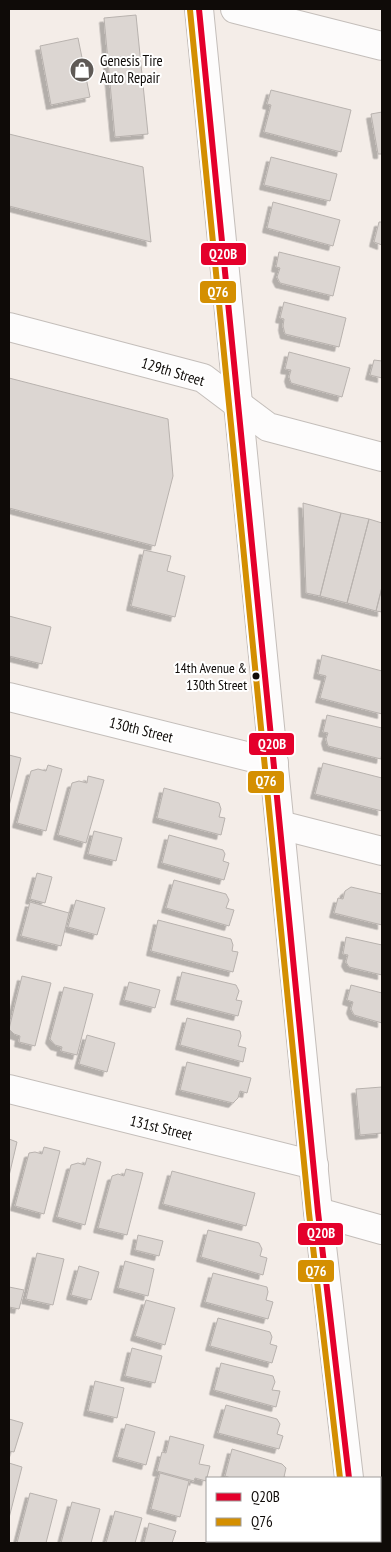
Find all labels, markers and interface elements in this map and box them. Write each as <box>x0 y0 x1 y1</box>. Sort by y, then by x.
place label: Genesis Tire Auto Repair <box>100 51 163 87</box>
shop icon: Genesis Tire Auto Repair <box>69 57 95 83</box>
line badge: Q20B <box>200 242 247 266</box>
text: Q20B <box>209 245 237 263</box>
line badge: Q76 <box>199 280 237 304</box>
text: Q76 <box>207 283 229 301</box>
street label: 129th Street <box>139 353 207 390</box>
place label: 14th Avenue & 130th Street <box>174 659 247 694</box>
marker: 14th Avenue & 130th Street <box>251 671 261 681</box>
street label: 130th Street <box>107 712 175 747</box>
line badge: Q20B <box>248 732 295 756</box>
text: Q20B <box>258 735 286 753</box>
line badge: Q76 <box>247 770 285 794</box>
text: Q76 <box>255 772 277 790</box>
street label: 131st Street <box>128 1111 194 1144</box>
line badge: Q20B <box>297 1222 344 1246</box>
text: Q20B <box>307 1224 335 1242</box>
line badge: Q76 <box>297 1259 335 1283</box>
text: Q76 <box>305 1262 327 1280</box>
legend <box>206 1477 381 1542</box>
text: Q20B <box>251 1487 280 1506</box>
text: Q76 <box>251 1512 273 1531</box>

